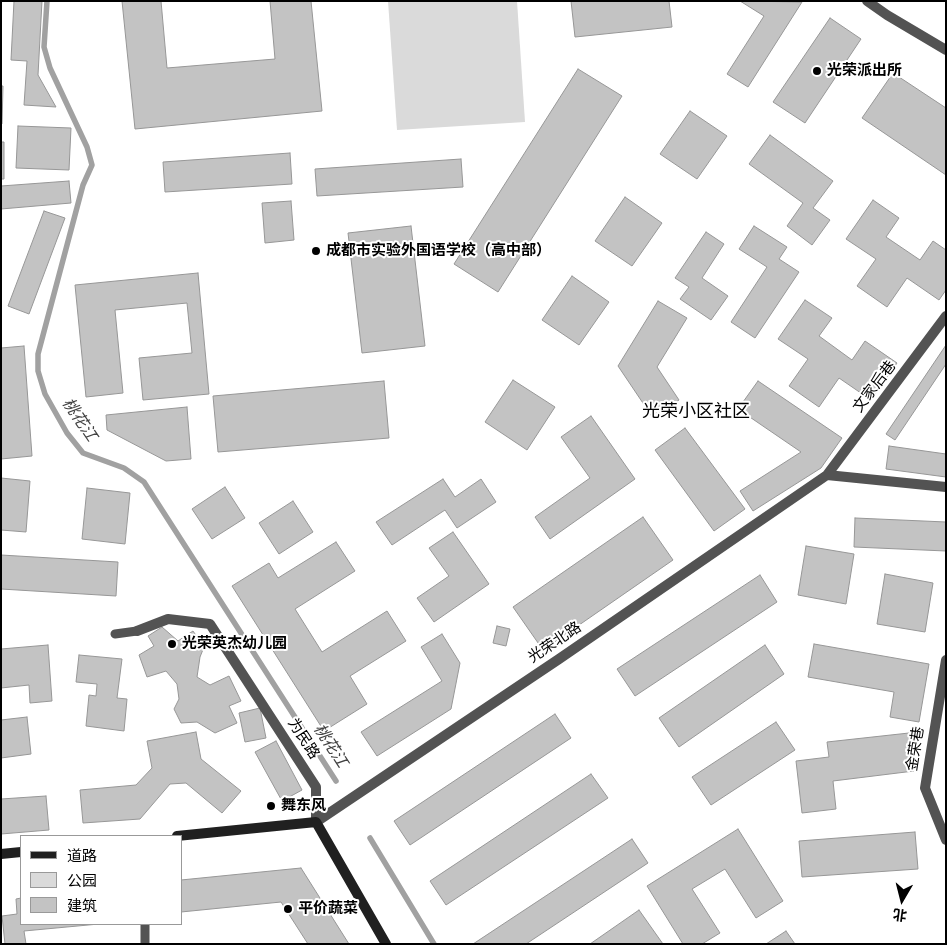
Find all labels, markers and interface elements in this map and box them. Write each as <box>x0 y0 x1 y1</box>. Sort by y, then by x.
place label: 光荣派出所 <box>827 62 902 80</box>
marker: 光荣派出所 <box>811 65 823 77</box>
place label: 成都市实验外国语学校（高中部） <box>326 242 551 260</box>
marker: 成都市实验外国语学校（高中部） <box>310 245 322 257</box>
street label: 文家后巷 <box>850 358 900 416</box>
water label: 桃花江 <box>58 395 100 445</box>
district label: 光荣小区社区 <box>642 401 750 423</box>
street label: 光荣北路 <box>525 619 585 667</box>
place label: 光荣英杰幼儿园 <box>182 635 287 653</box>
marker: 光荣英杰幼儿园 <box>166 638 178 650</box>
street label: 为民路 <box>283 715 323 763</box>
water label: 桃花江 <box>309 721 351 771</box>
street label: 金荣巷 <box>904 725 928 773</box>
place label: 舞东风 <box>281 797 326 815</box>
marker: 舞东风 <box>265 800 277 812</box>
legend <box>20 835 182 925</box>
text: 道路 <box>67 846 97 866</box>
text: 公园 <box>67 871 97 891</box>
north arrow <box>877 875 927 925</box>
text: 建筑 <box>67 896 97 916</box>
place label: 平价蔬菜 <box>298 900 358 918</box>
marker: 平价蔬菜 <box>282 903 294 915</box>
text: 北 <box>892 905 908 925</box>

